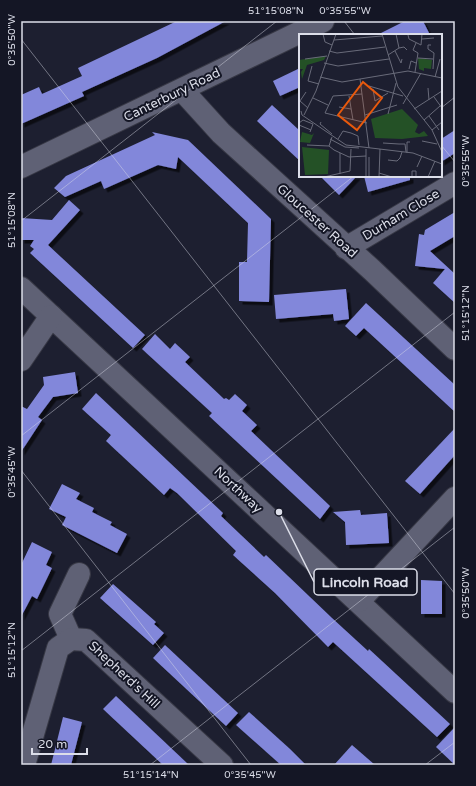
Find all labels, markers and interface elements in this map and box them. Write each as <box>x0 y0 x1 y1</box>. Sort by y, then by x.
text: 51°15'08"N <box>248 5 304 17</box>
text: 0°35'55"W <box>319 5 371 17</box>
text: 0°35'50"W <box>6 14 18 66</box>
inset map <box>299 34 442 177</box>
street label: Canterbury Road <box>121 65 223 125</box>
text: 0°35'55"W <box>460 135 472 187</box>
street label: Gloucester Road <box>274 181 360 261</box>
street label: Durham Close <box>360 186 442 244</box>
text: 51°15'08"N <box>6 192 18 248</box>
text: 51°15'12"N <box>460 285 472 341</box>
text: 0°35'45"W <box>6 446 18 498</box>
street label: Northway <box>210 464 266 516</box>
text: 0°35'50"W <box>460 567 472 619</box>
callout: Lincoln Road <box>314 569 417 595</box>
text: Lincoln Road <box>322 574 409 591</box>
text: 51°15'12"N <box>6 622 18 678</box>
street label: Shepherd's Hill <box>85 638 163 712</box>
scale bar <box>32 730 87 756</box>
text: 20 m <box>38 737 67 751</box>
text: 51°15'14"N <box>123 769 179 781</box>
text: 0°35'45"W <box>224 769 276 781</box>

